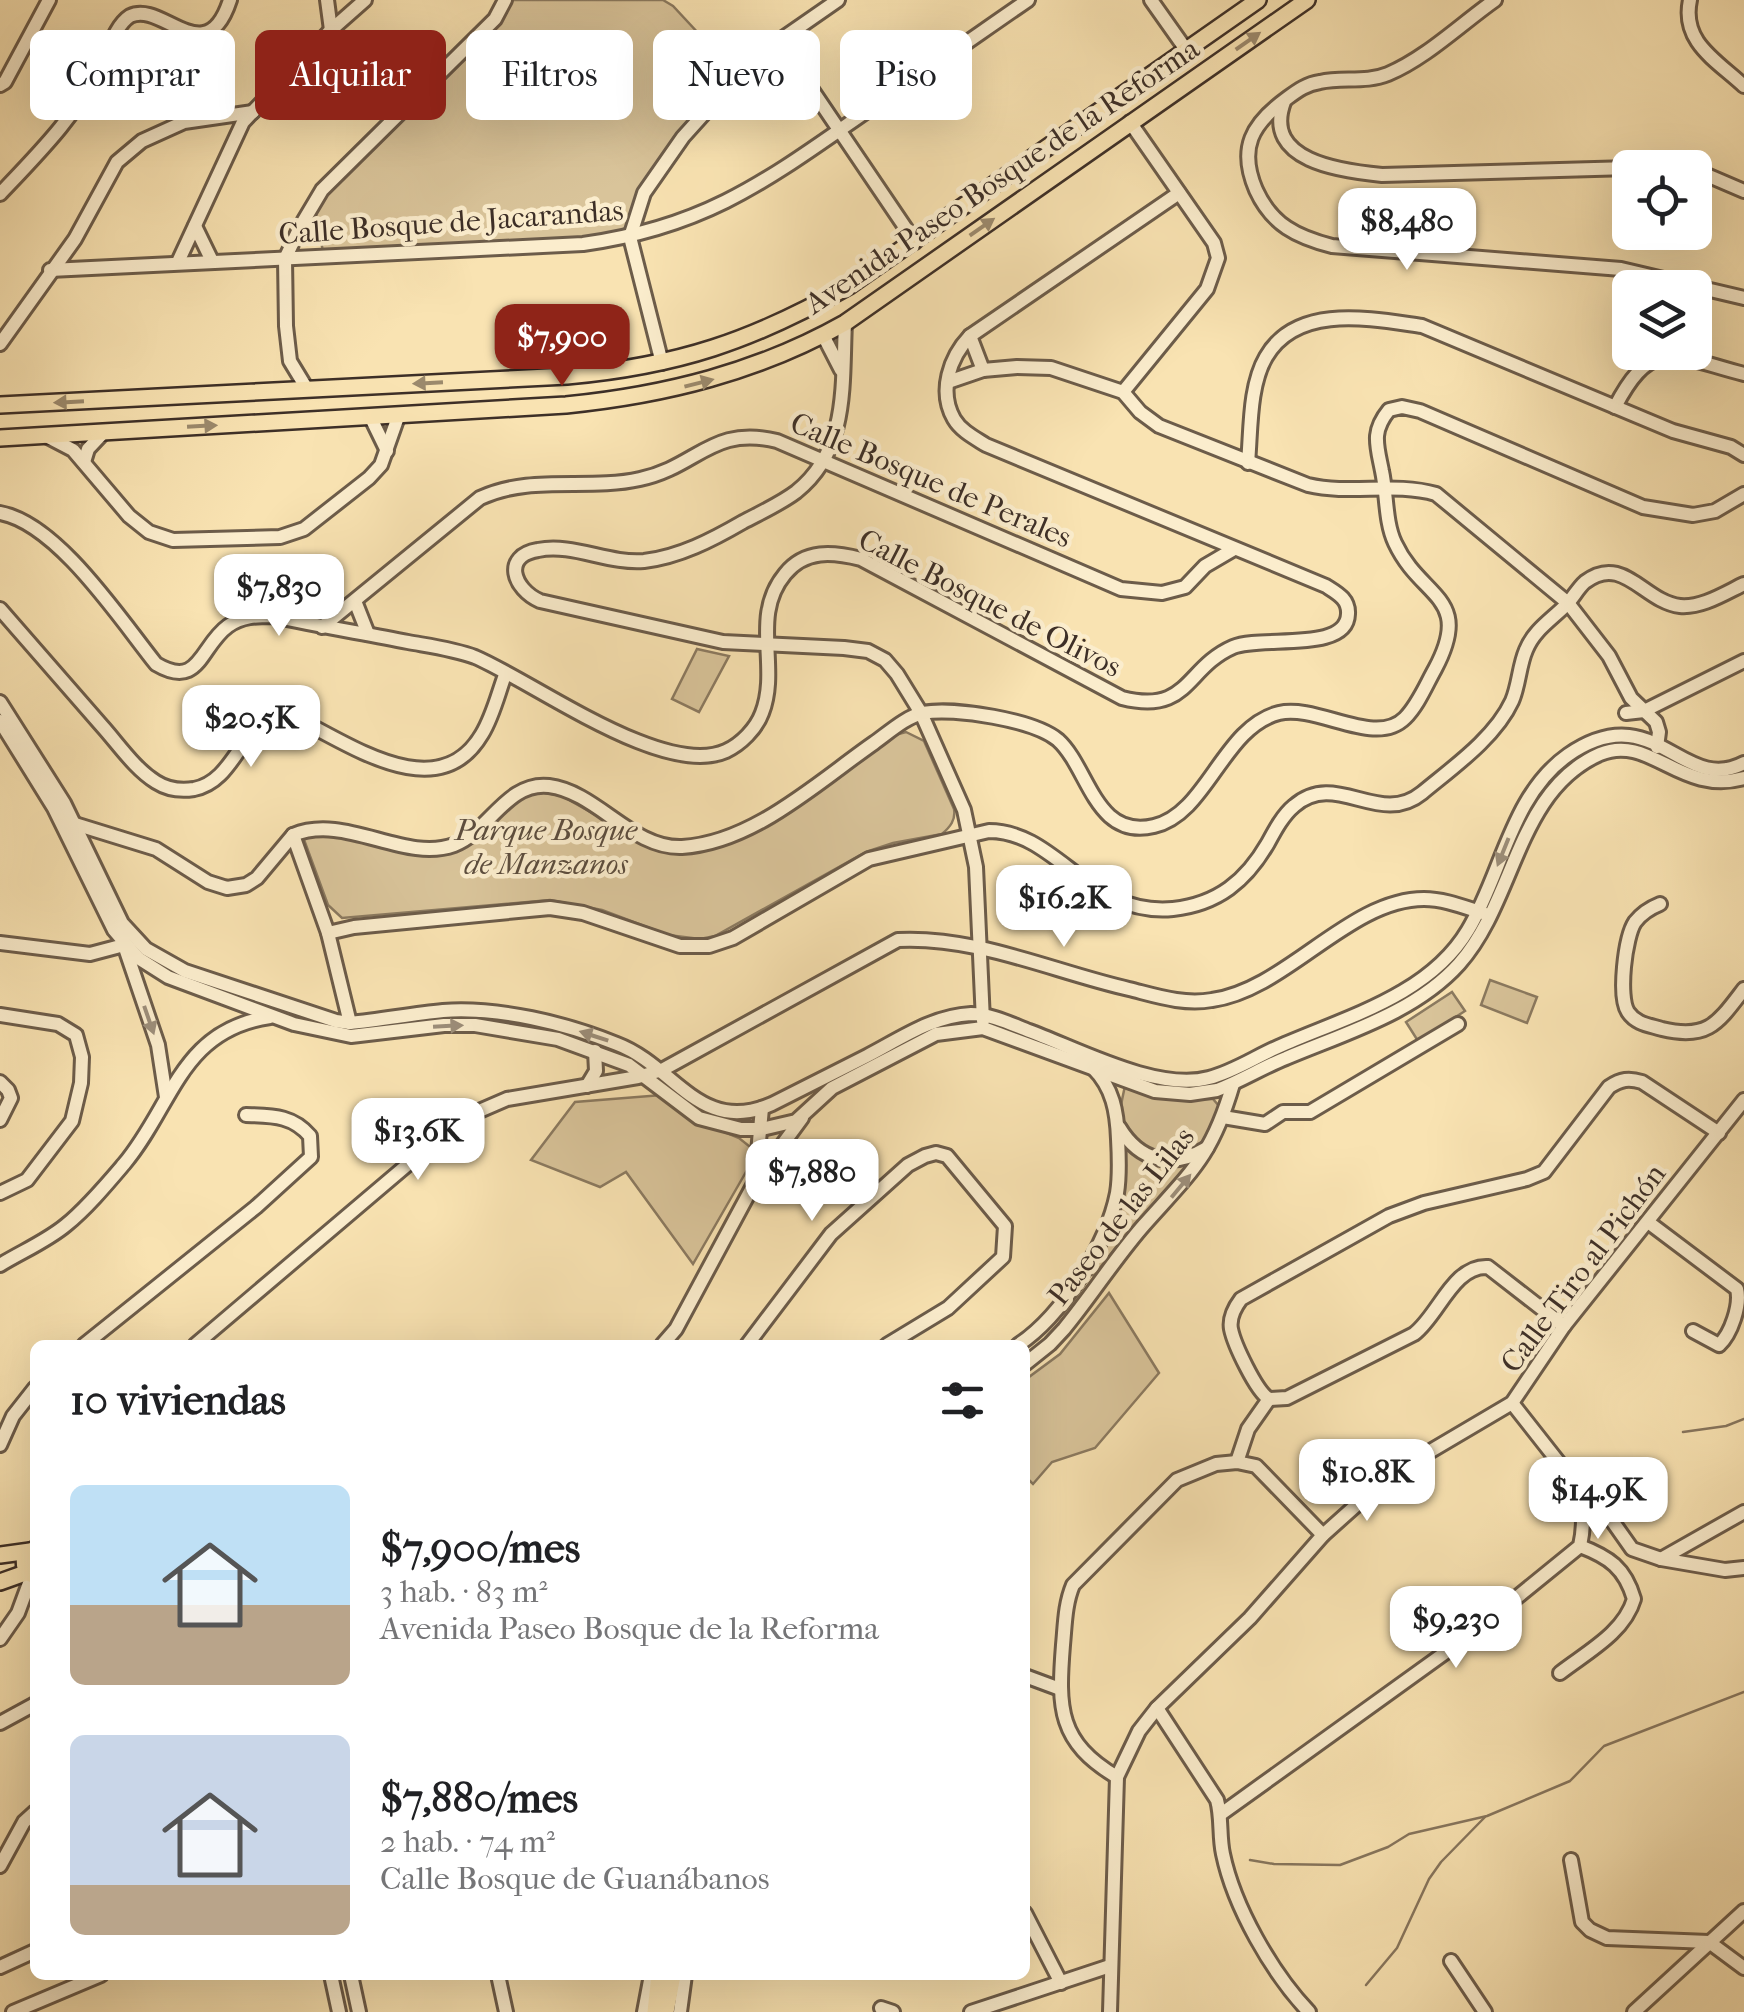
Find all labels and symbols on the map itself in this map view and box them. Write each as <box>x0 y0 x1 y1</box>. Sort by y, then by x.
street label: Avenida Paseo Bosque de la Reforma <box>798 30 1207 322</box>
one-way arrow <box>1235 32 1262 51</box>
pin: $8,480 <box>1326 188 1488 273</box>
street label: Calle Bosque de Jacarandas <box>277 193 625 252</box>
one-way arrow <box>968 218 995 237</box>
pin: $7,900 <box>481 304 643 389</box>
one-way arrow <box>684 374 715 390</box>
one-way arrow <box>412 375 444 391</box>
one-way arrow <box>52 394 84 410</box>
street label: Calle Bosque de Perales <box>785 405 1076 556</box>
one-way arrow <box>187 418 219 434</box>
street label: Calle Bosque de Olivos <box>853 522 1127 685</box>
pin: $7,830 <box>198 554 360 639</box>
pin: $20.5K <box>170 685 332 770</box>
park label: Parque Bosque de Manzanos <box>453 813 638 882</box>
one-way arrow <box>1495 837 1511 867</box>
pin: $16.2K <box>983 865 1145 950</box>
one-way arrow <box>143 1005 158 1035</box>
one-way arrow <box>433 1018 465 1034</box>
one-way arrow <box>579 1027 609 1042</box>
pin: $13.6K <box>337 1098 499 1183</box>
street label: Paseo de las Lilas <box>1041 1120 1202 1312</box>
pin: $7,880 <box>731 1139 893 1224</box>
street label: Calle Tiro al Pichón <box>1494 1157 1674 1379</box>
one-way arrow <box>1170 1174 1192 1199</box>
pin: $10.8K <box>1286 1439 1448 1524</box>
pin: $14.9K <box>1517 1457 1679 1542</box>
pin: $9,230 <box>1375 1586 1537 1671</box>

